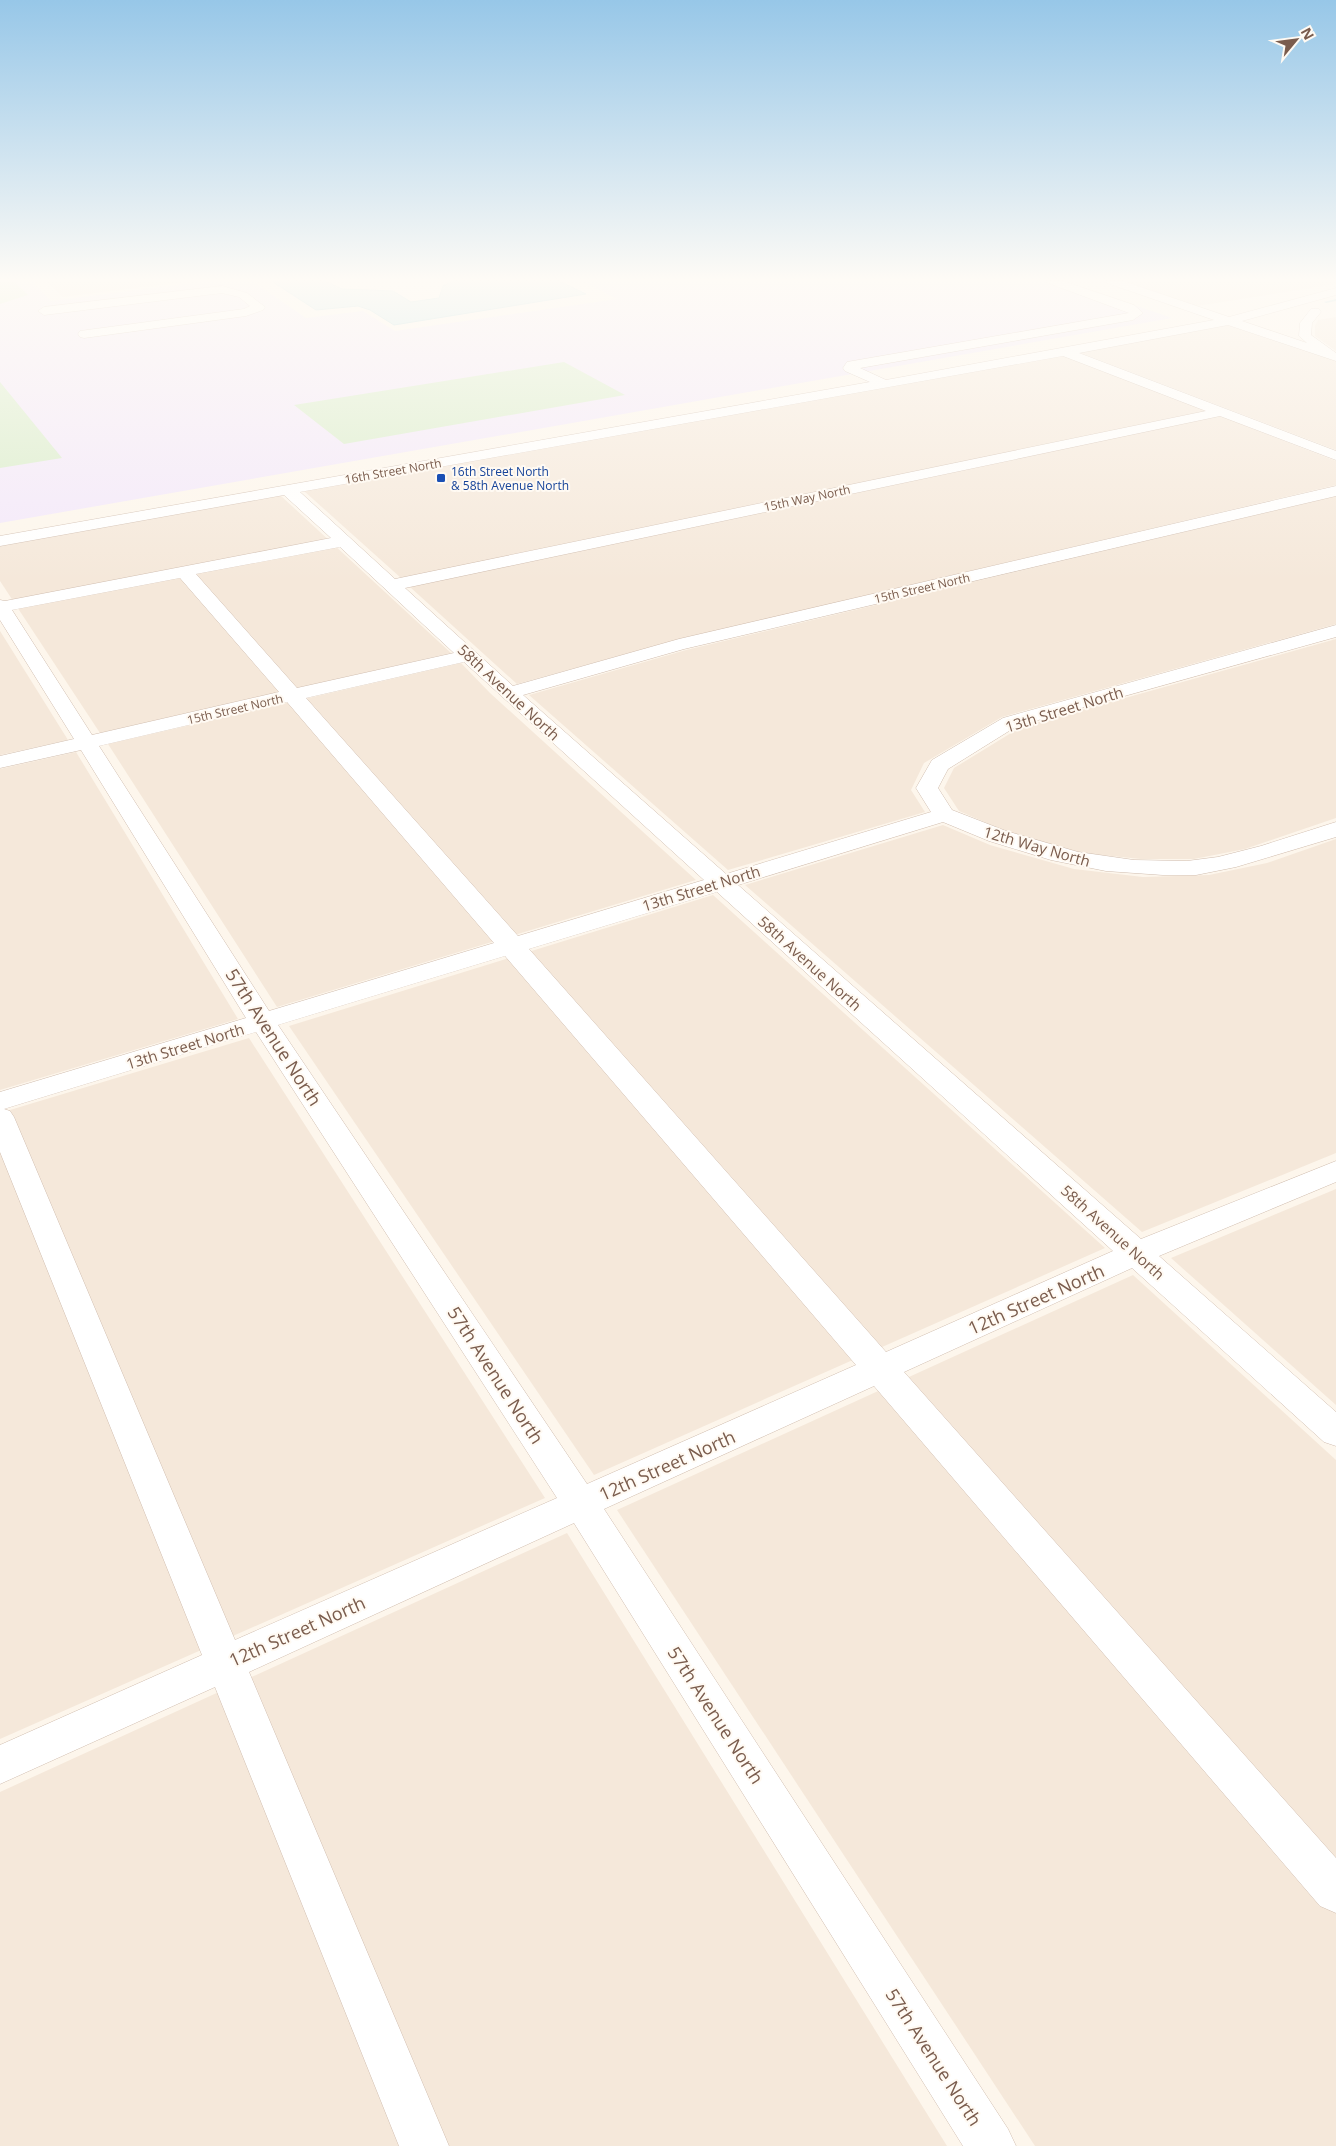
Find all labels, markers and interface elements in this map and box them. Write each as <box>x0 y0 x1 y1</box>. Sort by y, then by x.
north arrow <box>1271 15 1321 65</box>
text: N <box>1297 24 1319 43</box>
street label: 16th Street North <box>343 454 443 488</box>
place label: 16th Street North & 58th Avenue North <box>451 463 569 494</box>
marker: 16th Street North & 58th Avenue North <box>435 472 447 484</box>
street label: 15th Way North <box>762 481 852 515</box>
street label: 15th Street North <box>872 569 972 607</box>
street label: 58th Avenue North <box>454 639 564 745</box>
street label: 13th Street North <box>1003 682 1125 736</box>
street label: 15th Street North <box>185 690 285 728</box>
street label: 12th Way North <box>981 821 1093 871</box>
street label: 13th Street North <box>640 861 762 915</box>
street label: 58th Avenue North <box>754 911 866 1015</box>
street label: 57th Avenue North <box>221 964 327 1110</box>
street label: 13th Street North <box>124 1019 246 1073</box>
street label: 58th Avenue North <box>1057 1180 1169 1284</box>
street label: 12th Street North <box>964 1258 1108 1340</box>
street label: 57th Avenue North <box>443 1302 549 1448</box>
street label: 12th Street North <box>595 1424 739 1506</box>
street label: 12th Street North <box>225 1590 369 1672</box>
street label: 57th Avenue North <box>663 1642 769 1788</box>
street label: 57th Avenue North <box>881 1984 987 2130</box>

